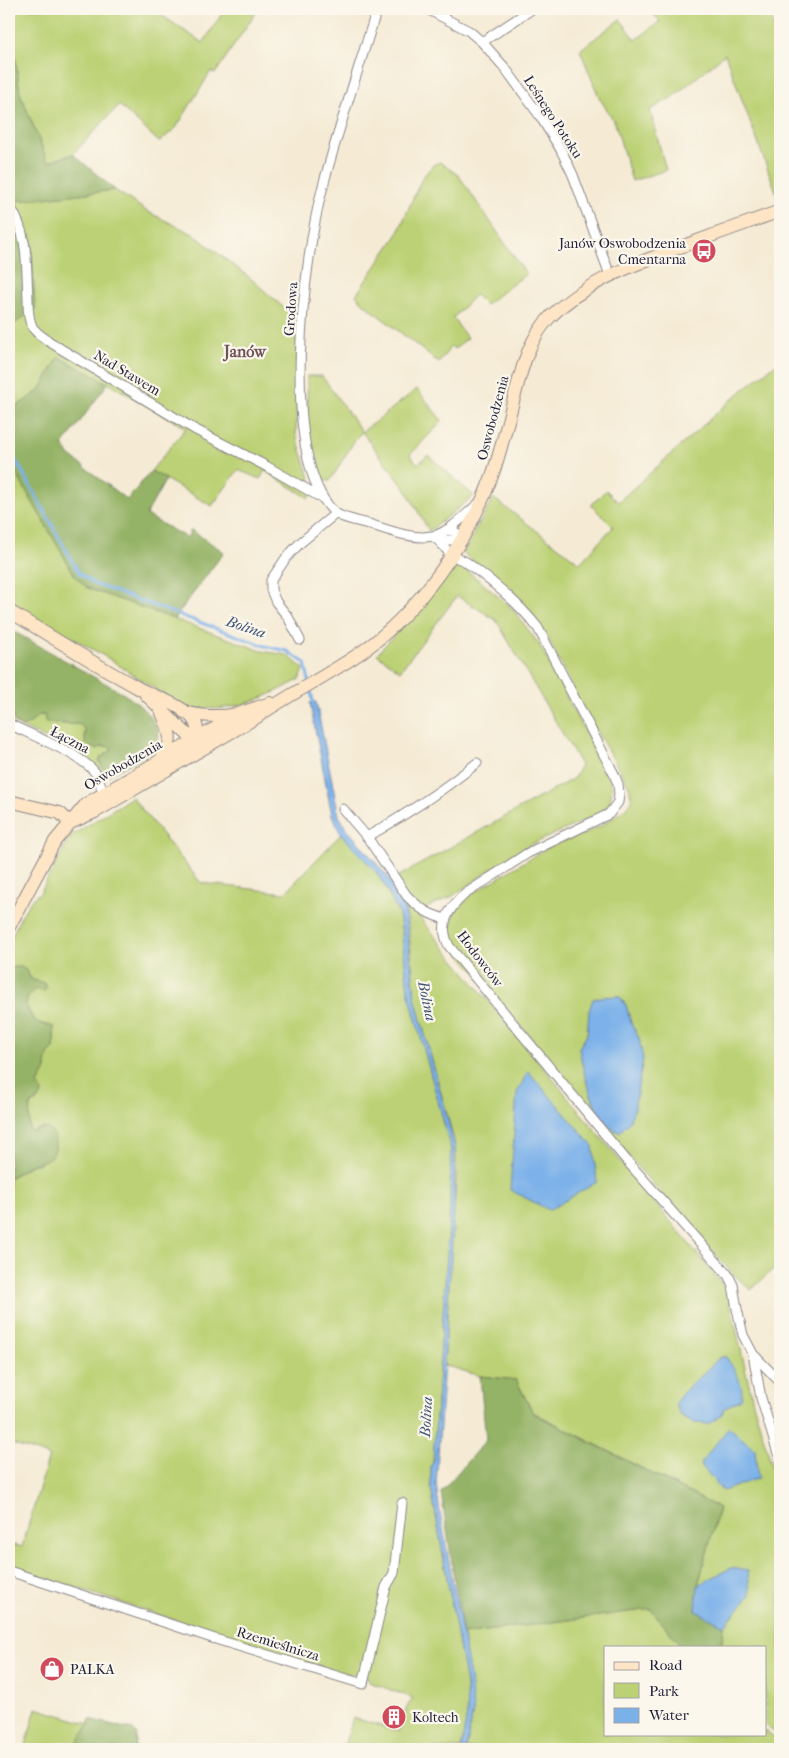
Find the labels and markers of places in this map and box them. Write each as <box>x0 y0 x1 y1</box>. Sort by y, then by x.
place label: Janów Oswobodzenia Cmentarna <box>558 235 687 268</box>
bus stop icon: Janów Oswobodzenia Cmentarna <box>691 238 717 264</box>
shop icon: PALKA <box>39 1656 65 1682</box>
place label: PALKA <box>70 1661 116 1678</box>
building icon: Koltech <box>381 1704 407 1730</box>
place label: Koltech <box>412 1709 459 1726</box>

